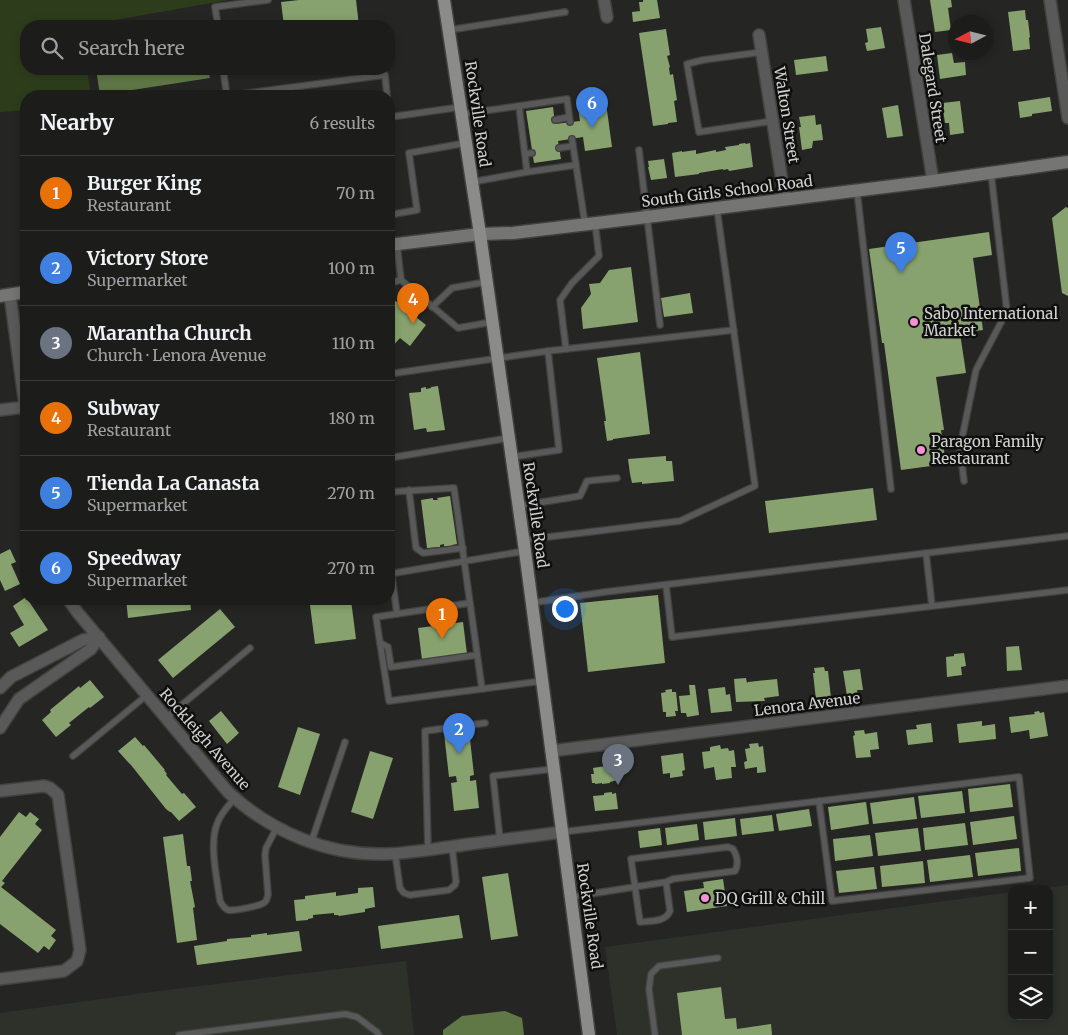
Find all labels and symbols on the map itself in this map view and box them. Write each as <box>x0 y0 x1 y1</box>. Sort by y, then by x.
north arrow <box>948 15 993 60</box>
street label: Dalegard Street <box>915 32 951 144</box>
street label: Rockville Road <box>461 60 495 168</box>
street label: Walton Street <box>770 64 804 165</box>
pin: 6 <box>576 87 608 128</box>
street label: South Girls School Road <box>640 171 814 211</box>
pin: 5 <box>885 232 917 273</box>
pin: 4 <box>397 283 429 324</box>
place label: Sabo International Market <box>924 304 1058 340</box>
marker: Sabo International Market <box>908 316 920 328</box>
place label: Paragon Family Restaurant <box>931 432 1044 468</box>
marker: Paragon Family Restaurant <box>915 444 927 456</box>
street label: Rockville Road <box>519 461 553 569</box>
your location <box>552 596 578 622</box>
pin: 1 <box>426 598 458 639</box>
street label: Rockleigh Avenue <box>156 684 254 794</box>
street label: Lenora Avenue <box>753 688 861 720</box>
pin: 2 <box>443 713 475 754</box>
pin: 3 <box>602 744 634 785</box>
street label: Rockville Road <box>573 862 607 970</box>
place label: DQ Grill & Chill <box>715 889 825 908</box>
marker: DQ Grill & Chill <box>699 892 711 904</box>

